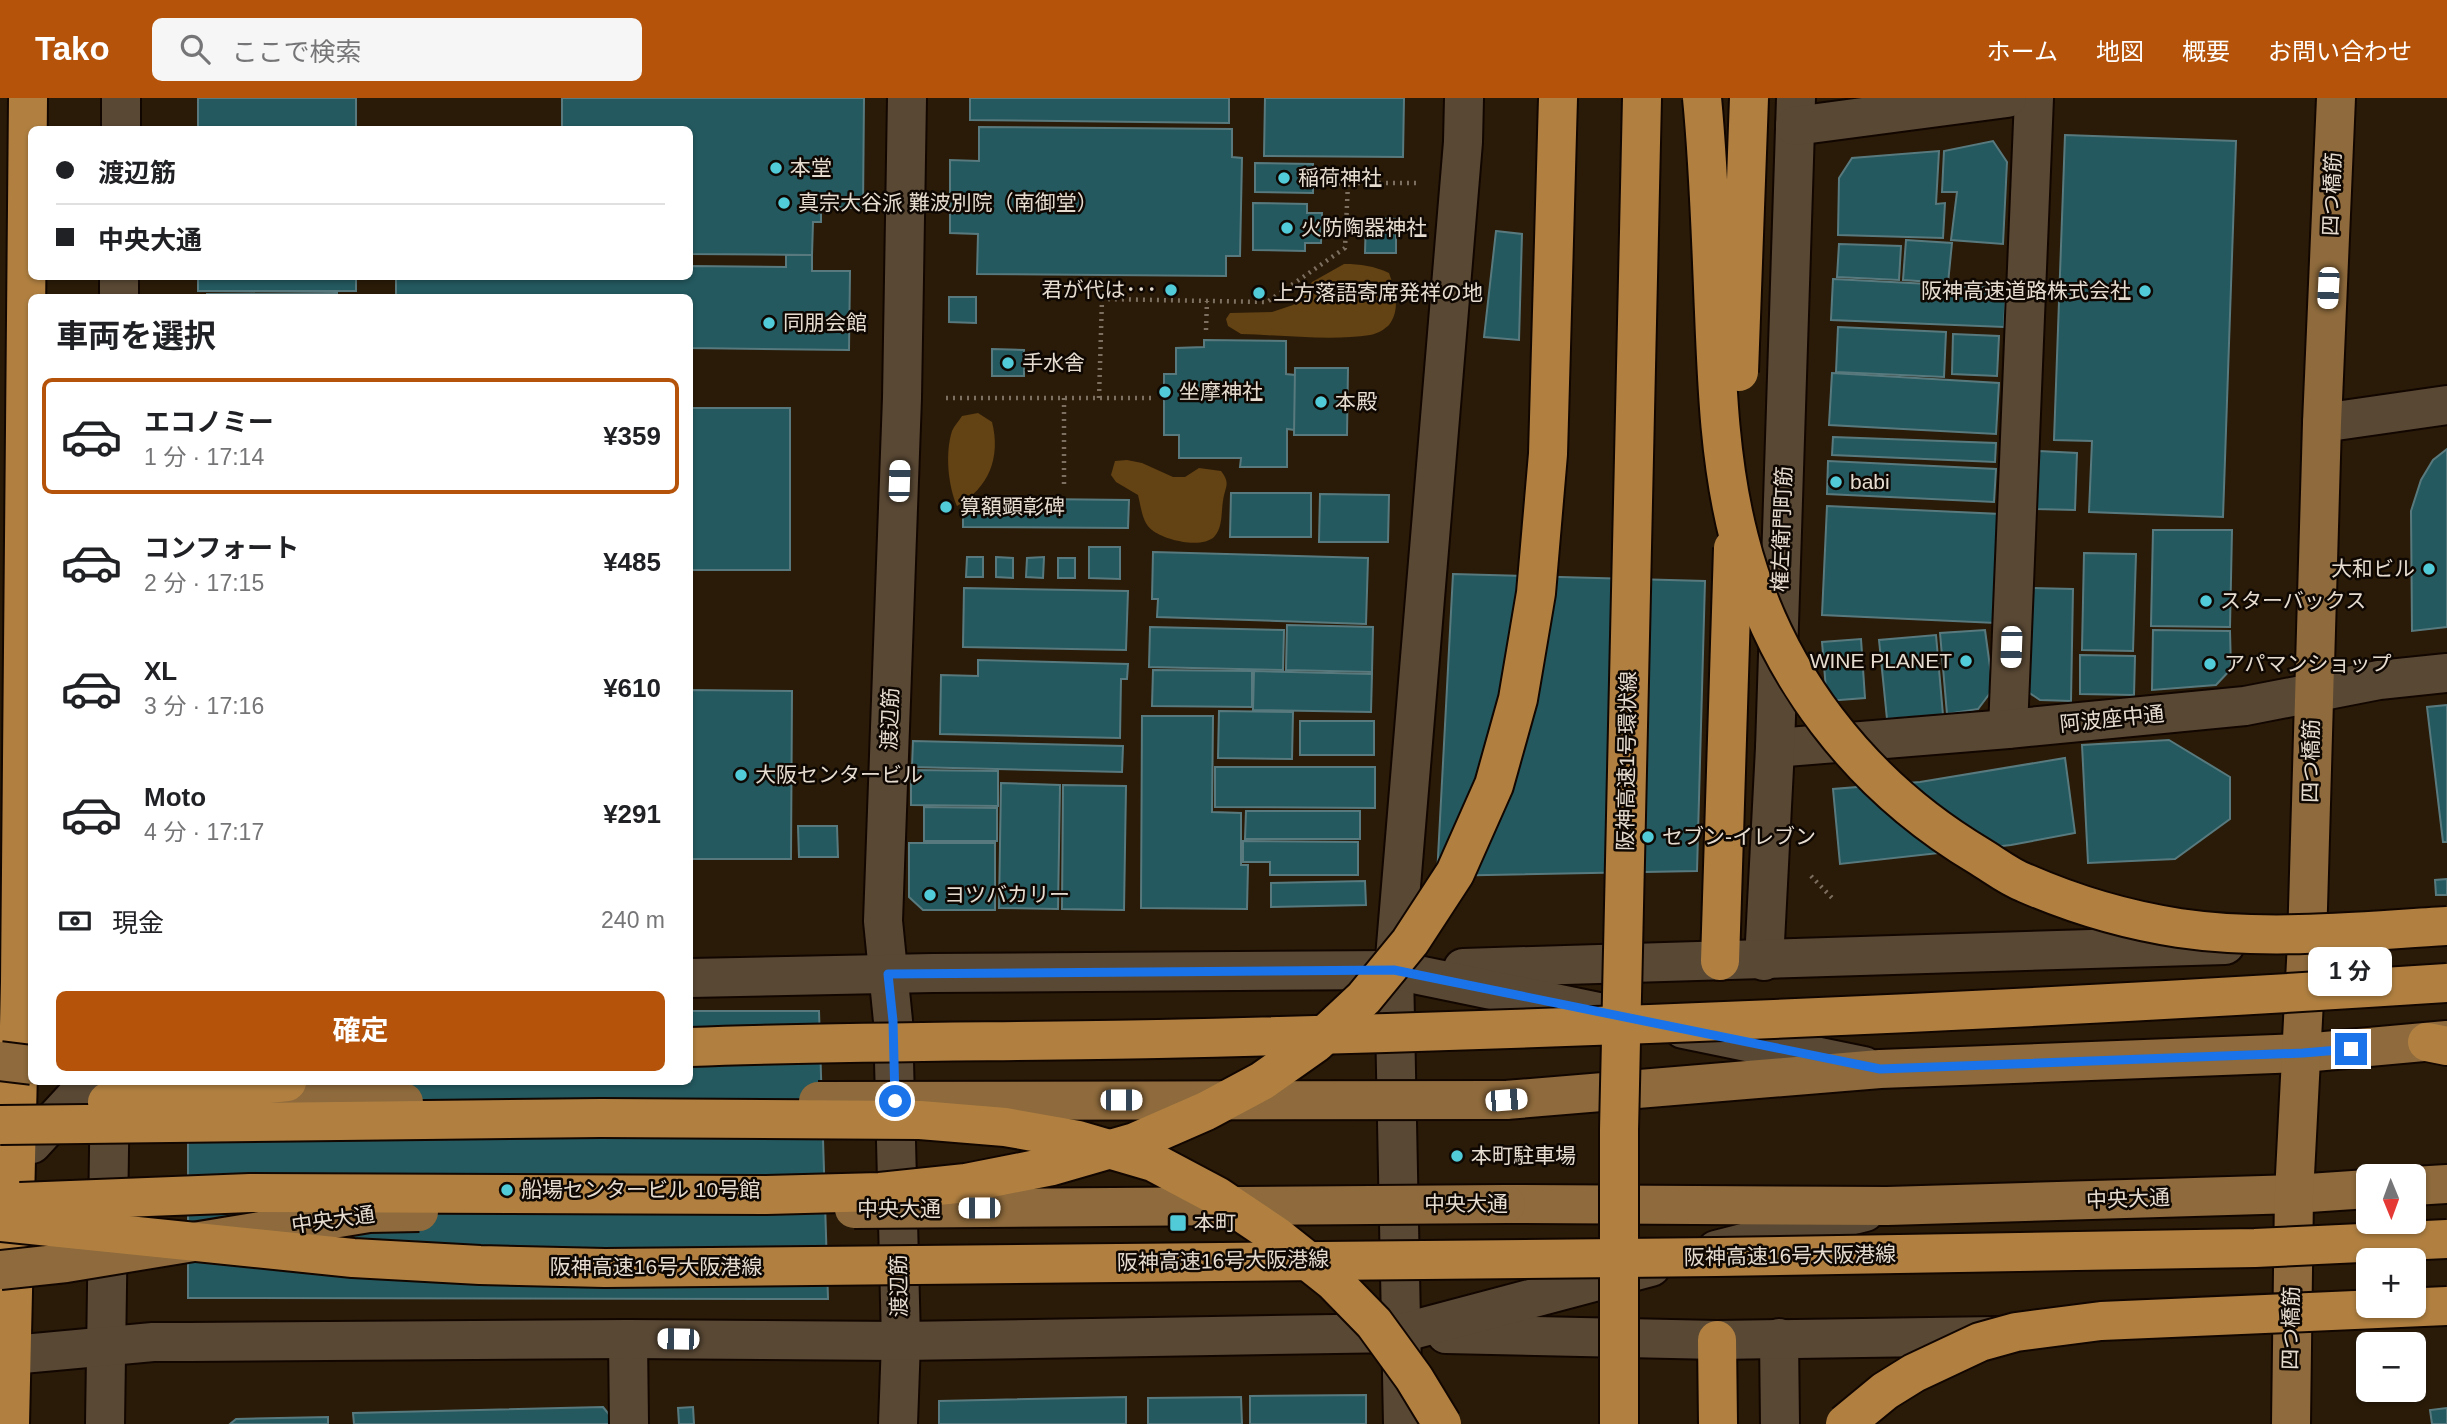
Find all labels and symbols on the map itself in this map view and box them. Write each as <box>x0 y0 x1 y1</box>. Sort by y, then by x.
street label: 四つ橋筋 <box>2319 152 2344 236</box>
place label: 本堂 <box>790 156 832 179</box>
marker: 本堂 <box>768 160 784 176</box>
place label: 稲荷神社 <box>1298 166 1382 189</box>
marker: 稲荷神社 <box>1276 170 1292 186</box>
place label: 真宗大谷派 難波別院（南御堂） <box>798 191 1098 214</box>
marker: 真宗大谷派 難波別院（南御堂） <box>776 195 792 211</box>
place label: 火防陶器神社 <box>1301 216 1427 239</box>
marker: 火防陶器神社 <box>1279 220 1295 236</box>
car <box>2317 266 2340 310</box>
place label: 君が代は･･･ <box>1042 278 1157 301</box>
place label: 阪神高速道路株式会社 <box>1921 279 2131 302</box>
place label: 上方落語寄席発祥の地 <box>1273 281 1483 304</box>
marker: 君が代は･･･ <box>1163 282 1179 298</box>
marker: 阪神高速道路株式会社 <box>2137 283 2153 299</box>
marker: 上方落語寄席発祥の地 <box>1251 285 1267 301</box>
place label: 同朋会館 <box>783 311 867 334</box>
marker: 同朋会館 <box>761 315 777 331</box>
place label: 手水舎 <box>1022 351 1085 374</box>
marker: 手水舎 <box>1000 355 1016 371</box>
place label: 坐摩神社 <box>1179 380 1263 403</box>
marker: 坐摩神社 <box>1157 384 1173 400</box>
place label: 本殿 <box>1335 390 1377 413</box>
marker: 本殿 <box>1313 394 1329 410</box>
car <box>888 460 911 502</box>
street label: 権左衛門町筋 <box>1768 466 1795 592</box>
place label: babi <box>1850 470 1890 493</box>
marker: babi <box>1828 474 1844 490</box>
place label: 算額顕彰碑 <box>960 495 1065 518</box>
marker: 算額顕彰碑 <box>938 499 954 515</box>
place label: 大和ビル <box>2331 557 2415 580</box>
marker: 大和ビル <box>2421 561 2437 577</box>
place label: スターバックス <box>2220 589 2366 612</box>
marker: スターバックス <box>2198 593 2214 609</box>
car <box>2000 626 2023 668</box>
place label: WINE PLANET <box>1810 649 1952 672</box>
place label: アパマンショップ <box>2224 652 2392 675</box>
marker: WINE PLANET <box>1958 653 1974 669</box>
marker: アパマンショップ <box>2202 656 2218 672</box>
street label: 阪神高速1号環状線 <box>1613 671 1640 851</box>
street label: 渡辺筋 <box>877 687 902 751</box>
street label: 阿波座中通 <box>2059 702 2165 735</box>
street label: 四つ橋筋 <box>2298 719 2323 803</box>
place label: 大阪センタービル <box>755 763 923 786</box>
marker: 大阪センタービル <box>733 767 749 783</box>
place label: セブン-イレブン <box>1662 825 1816 848</box>
marker: セブン-イレブン <box>1640 829 1656 845</box>
place label: ヨツバカリー <box>944 883 1070 906</box>
marker: ヨツバカリー <box>922 887 938 903</box>
callout: 1 分 <box>2309 948 2393 996</box>
route end <box>2335 1033 2367 1065</box>
route start <box>879 1085 911 1117</box>
car <box>1485 1088 1528 1112</box>
car <box>1101 1090 1143 1111</box>
place label: 本町駐車場 <box>1471 1144 1576 1167</box>
marker: 本町駐車場 <box>1449 1148 1465 1164</box>
north arrow <box>2356 1164 2426 1234</box>
place label: 船場センタービル 10号館 <box>521 1178 760 1201</box>
marker: 船場センタービル 10号館 <box>499 1182 515 1198</box>
street label: 中央大通 <box>2086 1186 2170 1211</box>
street label: 中央大通 <box>1424 1192 1508 1215</box>
street label: 中央大通 <box>857 1197 941 1220</box>
car <box>959 1198 1001 1219</box>
street label: 中央大通 <box>290 1202 376 1237</box>
place label: 本町 <box>1194 1211 1236 1234</box>
marker: 本町 <box>1168 1213 1188 1233</box>
street label: 阪神高速16号大阪港線 <box>1684 1242 1896 1269</box>
street label: 阪神高速16号大阪港線 <box>1117 1247 1329 1274</box>
street label: 渡辺筋 <box>886 1254 911 1318</box>
street label: 阪神高速16号大阪港線 <box>550 1255 762 1278</box>
street label: 四つ橋筋 <box>2278 1286 2303 1370</box>
car <box>657 1328 700 1350</box>

